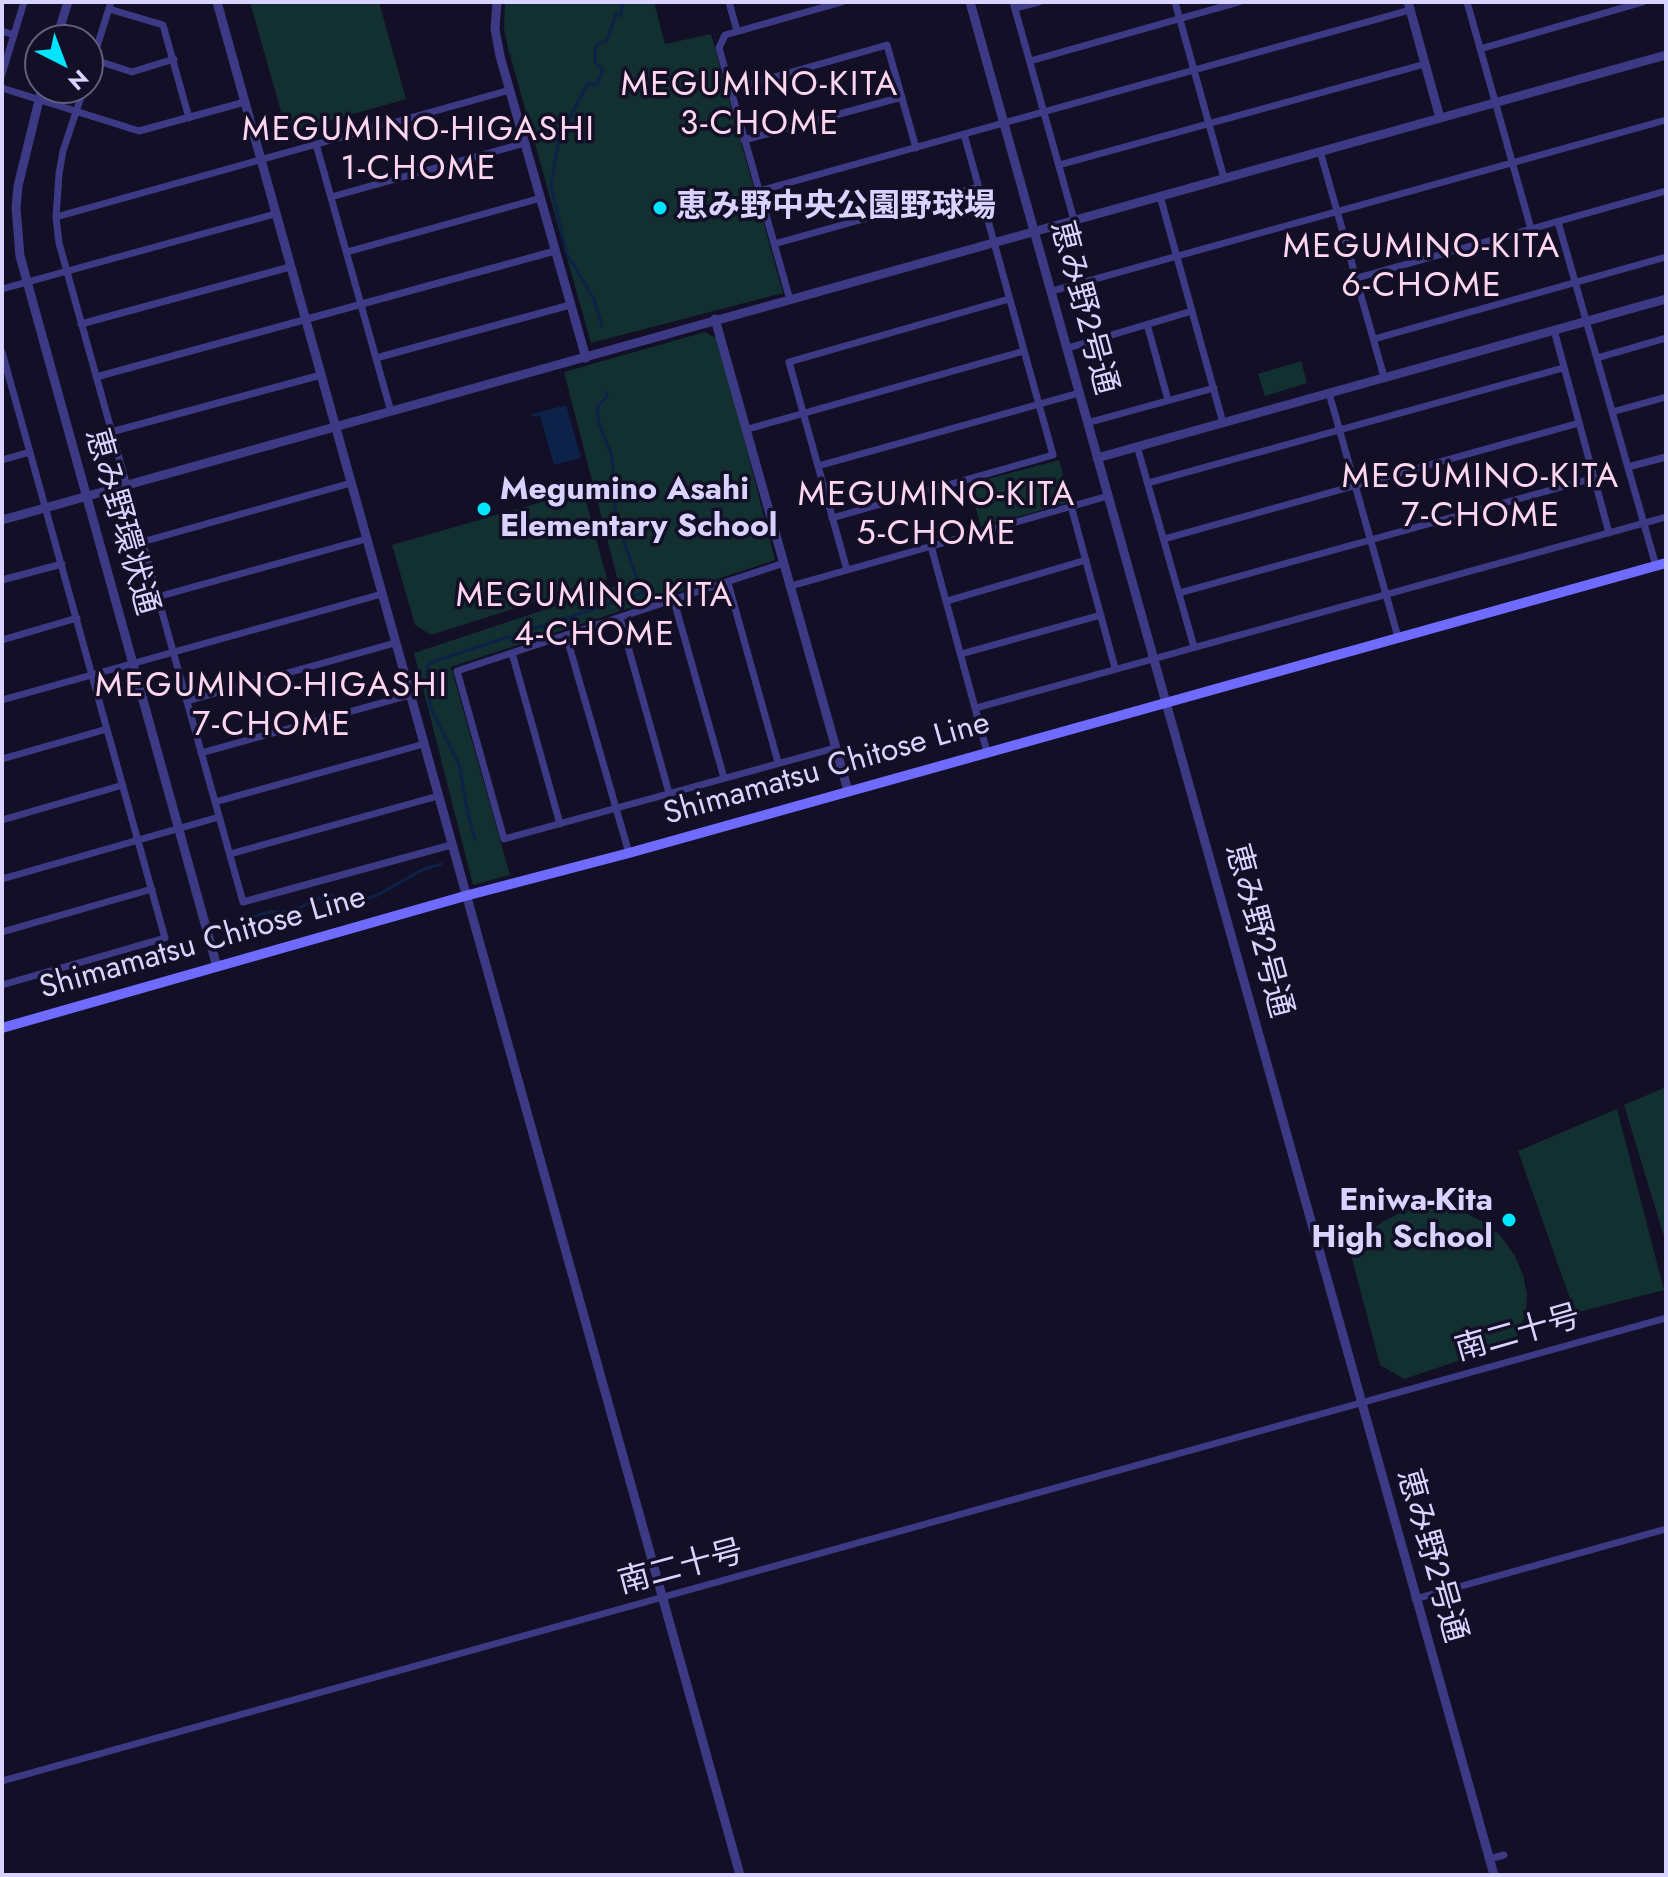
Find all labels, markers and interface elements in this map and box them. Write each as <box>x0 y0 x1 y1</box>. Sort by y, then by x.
north arrow <box>24 24 104 104</box>
text: N <box>62 63 96 98</box>
district label: MEGUMINO-KITA 3-CHOME <box>621 67 899 146</box>
district label: MEGUMINO-HIGASHI 1-CHOME <box>242 112 596 192</box>
place label: 恵み野中央公園野球場 <box>676 189 996 227</box>
marker: 恵み野中央公園野球場 <box>651 199 669 217</box>
street label: 恵み野２号通 <box>1040 217 1124 399</box>
district label: MEGUMINO-KITA 6-CHOME <box>1283 229 1561 308</box>
street label: 恵み野環状通 <box>75 424 165 620</box>
district label: MEGUMINO-KITA 7-CHOME <box>1342 459 1620 538</box>
place label: Megumino Asahi Elementary School <box>500 472 777 547</box>
district label: MEGUMINO-KITA 5-CHOME <box>798 477 1076 556</box>
marker: Megumino Asahi Elementary School <box>475 500 493 518</box>
district label: MEGUMINO-KITA 4-CHOME <box>456 578 734 658</box>
district label: MEGUMINO-HIGASHI 7-CHOME <box>95 668 449 748</box>
street label: Shimamatsu Chitose Line <box>659 705 995 835</box>
street label: 恵み野２号通 <box>1215 840 1299 1022</box>
street label: Shimamatsu Chitose Line <box>35 879 371 1009</box>
place label: Eniwa-Kita High School <box>1311 1183 1493 1258</box>
marker: Eniwa-Kita High School <box>1500 1211 1518 1229</box>
street label: 南二十号 <box>1451 1299 1585 1371</box>
street label: 恵み野２号通 <box>1387 1465 1473 1647</box>
street label: 南二十号 <box>614 1534 748 1604</box>

